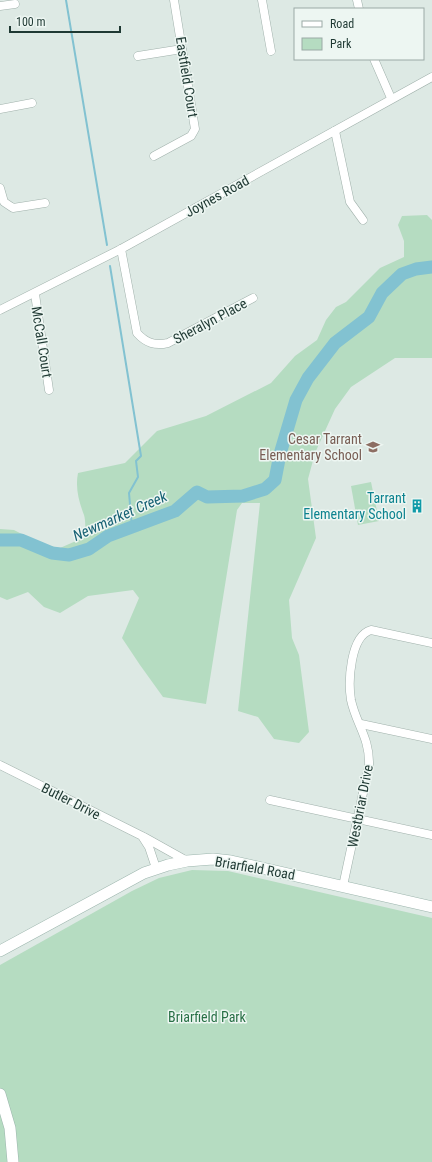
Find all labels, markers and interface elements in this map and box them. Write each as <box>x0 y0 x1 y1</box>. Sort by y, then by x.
scale bar <box>10 8 120 34</box>
legend <box>294 8 424 60</box>
text: 100 m <box>16 15 46 29</box>
text: Road <box>330 17 354 31</box>
street label: Eastfield Court <box>173 36 201 118</box>
text: Park <box>330 37 352 51</box>
street label: Joynes Road <box>182 172 252 220</box>
street label: Sheralyn Place <box>170 295 250 347</box>
street label: McCall Court <box>28 305 56 379</box>
place label: Cesar Tarrant Elementary School <box>259 431 362 463</box>
school or university icon: Cesar Tarrant Elementary School <box>365 439 381 455</box>
water label: Newmarket Creek <box>70 487 170 545</box>
place label: Tarrant Elementary School <box>303 490 406 522</box>
building icon: Tarrant Elementary School <box>409 498 425 514</box>
street label: Westbriar Drive <box>344 763 376 849</box>
street label: Butler Drive <box>39 779 103 823</box>
street label: Briarfield Road <box>214 853 296 883</box>
park label: Briarfield Park <box>168 1009 247 1025</box>

